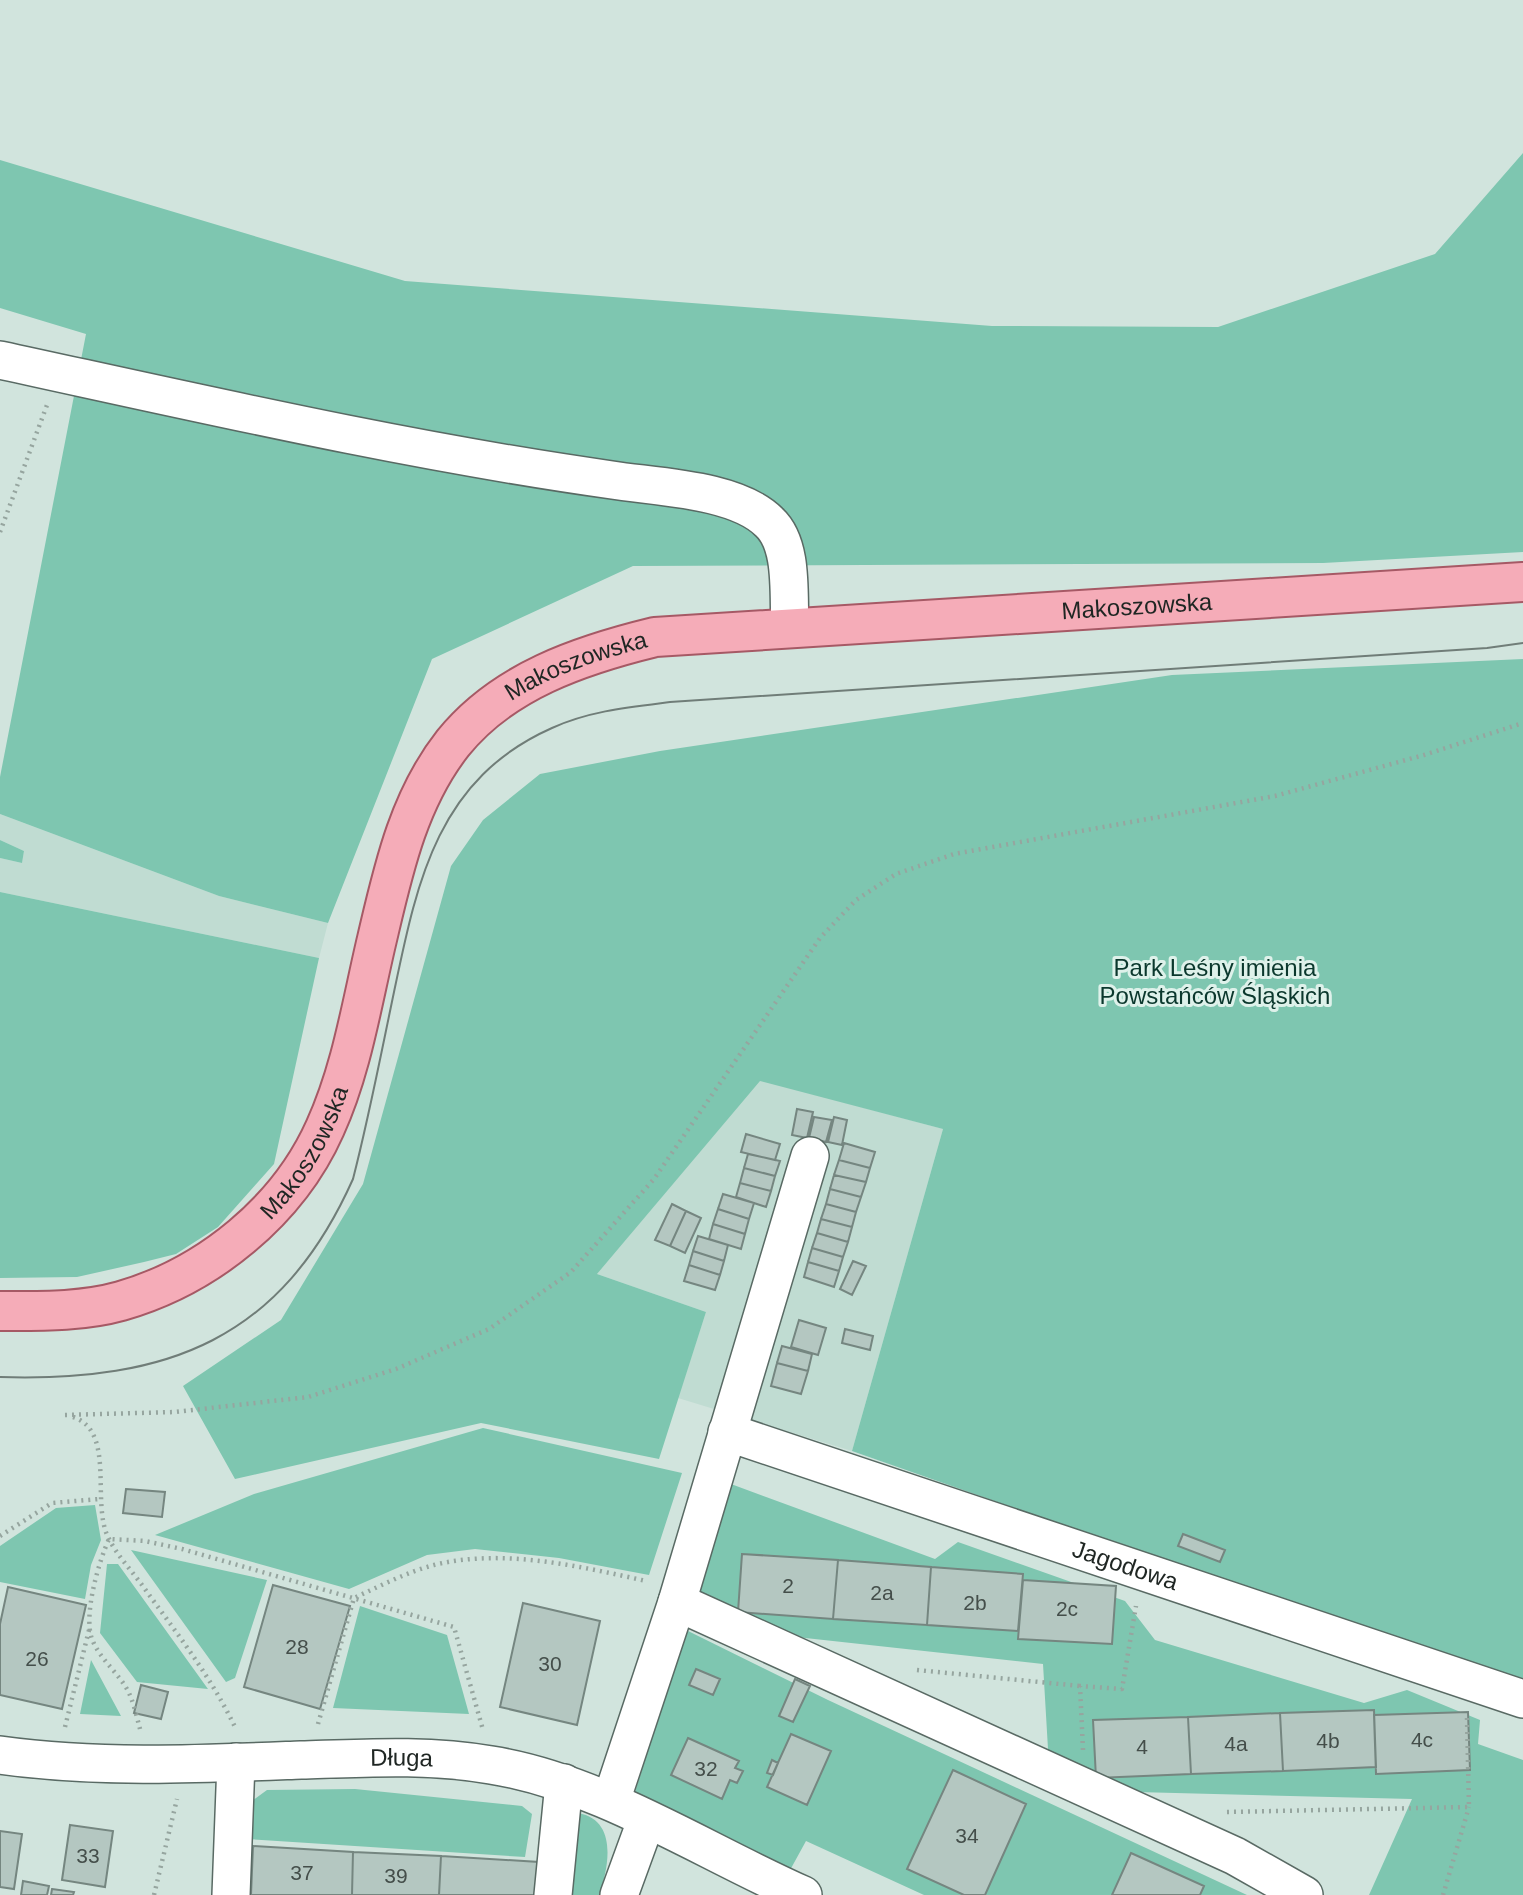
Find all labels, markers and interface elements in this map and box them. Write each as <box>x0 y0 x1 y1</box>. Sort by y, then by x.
street label: Makoszowska <box>1061 588 1213 624</box>
street label: Makoszowska <box>500 625 650 706</box>
park label: Park Leśny imienia Powstańców Śląskich <box>1100 954 1330 1009</box>
street label: Makoszowska <box>254 1082 353 1224</box>
street label: Jagodowa <box>1069 1535 1182 1596</box>
house number: 2 <box>782 1574 794 1597</box>
house number: 2a <box>870 1581 894 1604</box>
house number: 2b <box>963 1591 987 1614</box>
house number: 2c <box>1056 1597 1078 1620</box>
house number: 28 <box>285 1635 309 1658</box>
house number: 26 <box>25 1647 49 1670</box>
house number: 30 <box>538 1652 562 1675</box>
house number: 4c <box>1411 1728 1433 1751</box>
house number: 4b <box>1316 1729 1340 1752</box>
house number: 4a <box>1224 1732 1248 1755</box>
house number: 4 <box>1136 1735 1148 1758</box>
street label: Długa <box>370 1744 434 1772</box>
house number: 32 <box>694 1757 718 1780</box>
house number: 34 <box>955 1824 979 1847</box>
house number: 33 <box>76 1844 100 1867</box>
house number: 37 <box>290 1861 314 1884</box>
house number: 39 <box>384 1864 408 1887</box>

